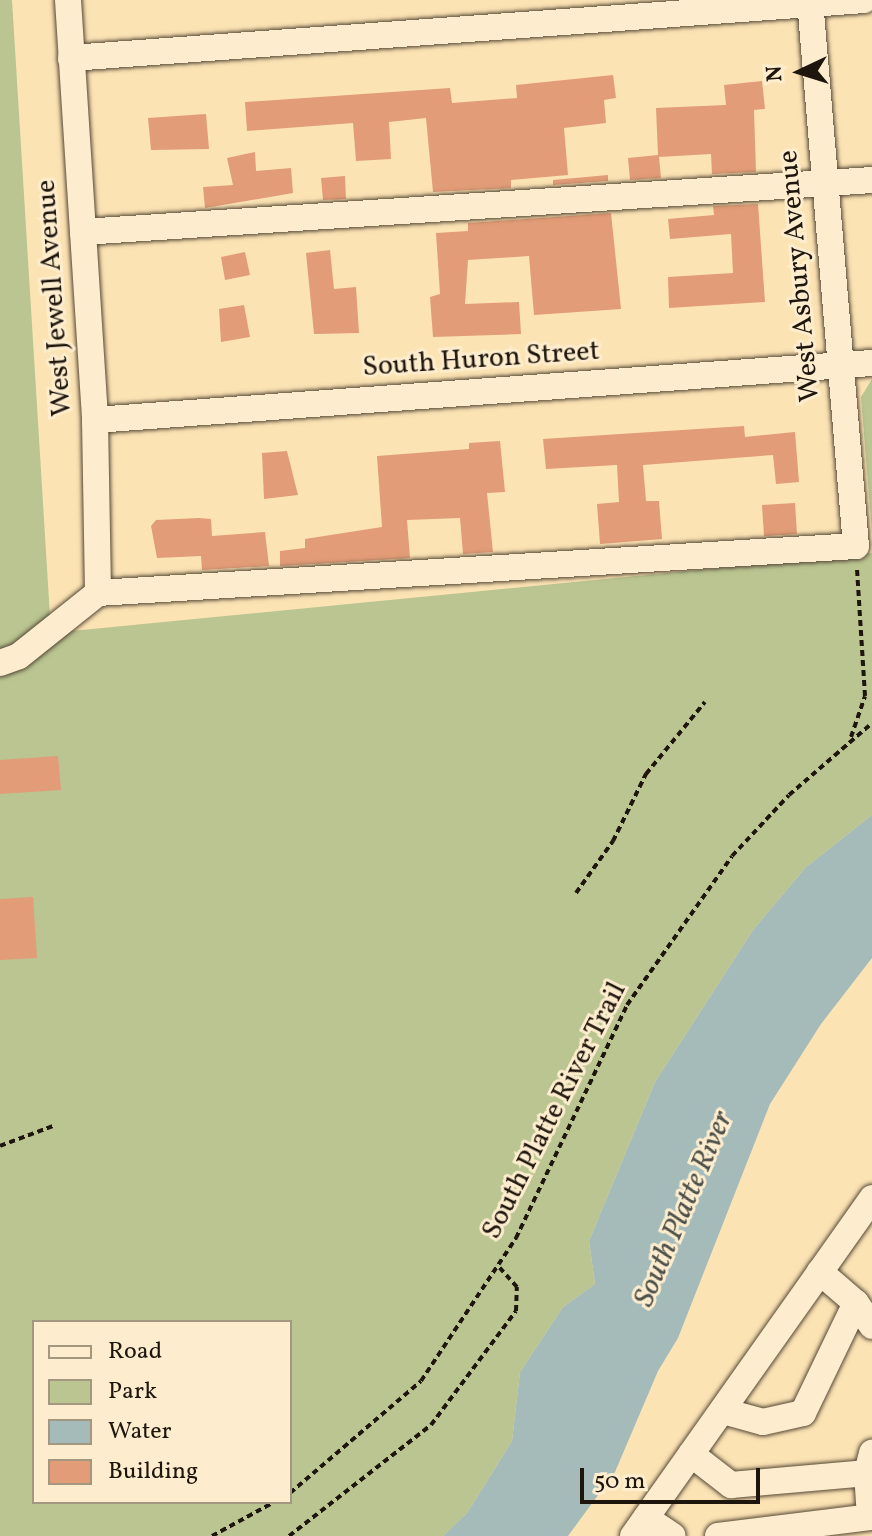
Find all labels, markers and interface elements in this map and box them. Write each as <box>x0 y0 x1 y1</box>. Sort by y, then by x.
north arrow <box>760 32 840 112</box>
text: N <box>760 65 792 83</box>
street label: West Asbury Avenue <box>772 148 828 404</box>
street label: West Jewell Avenue <box>30 178 80 418</box>
street label: South Huron Street <box>361 335 601 385</box>
street label: South Platte River Trail <box>475 976 635 1246</box>
water label: South Platte River <box>627 1106 741 1312</box>
legend <box>32 1320 292 1504</box>
text: Road <box>108 1335 162 1369</box>
text: Park <box>108 1375 157 1409</box>
text: Water <box>108 1415 172 1449</box>
scale bar <box>584 1452 764 1502</box>
text: Building <box>108 1455 198 1489</box>
text: 50 m <box>594 1465 646 1499</box>

